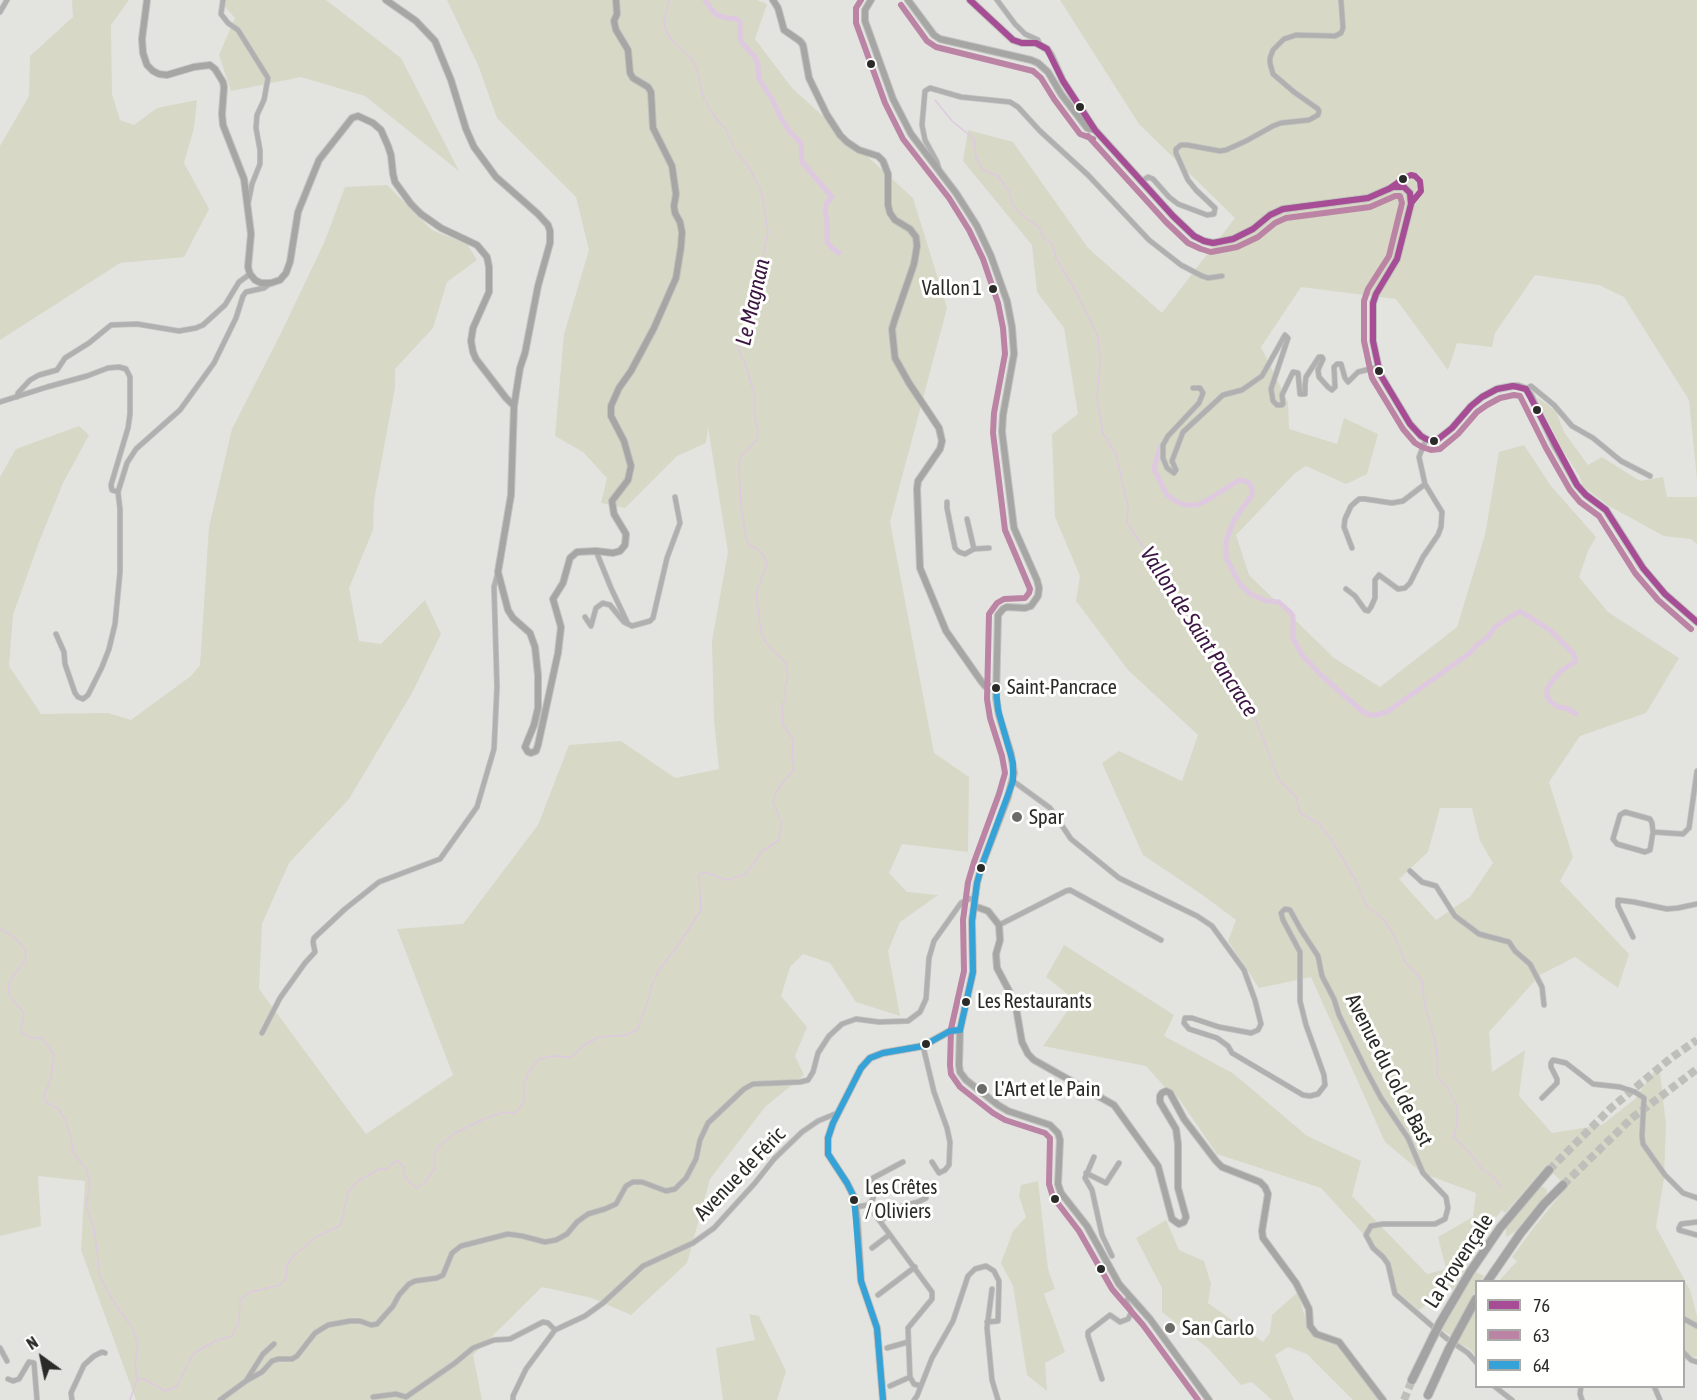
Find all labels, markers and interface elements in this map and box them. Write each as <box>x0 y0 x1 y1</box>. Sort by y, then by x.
unlabelled marker <box>865 58 877 70</box>
unlabelled marker <box>1074 101 1086 113</box>
unlabelled marker <box>1397 173 1409 185</box>
water label: Le Magnan <box>730 256 776 348</box>
place label: Vallon 1 <box>922 277 982 301</box>
marker: Vallon 1 <box>987 283 999 295</box>
unlabelled marker <box>1373 365 1385 377</box>
unlabelled marker <box>1531 404 1543 416</box>
unlabelled marker <box>1428 435 1440 447</box>
water label: Vallon de Saint Pancrace <box>1134 542 1264 722</box>
place label: Saint-Pancrace <box>1007 676 1117 700</box>
marker: Saint-Pancrace <box>990 682 1002 694</box>
place label: Spar <box>1029 804 1064 830</box>
marker: Spar <box>1010 810 1024 824</box>
unlabelled marker <box>975 862 987 874</box>
place label: Les Restaurants <box>977 990 1092 1014</box>
street label: Avenue du Col de Bast <box>1340 990 1438 1150</box>
marker: Les Restaurants <box>960 996 972 1008</box>
unlabelled marker <box>920 1038 932 1050</box>
place label: L'Art et le Pain <box>994 1076 1101 1102</box>
marker: L'Art et le Pain <box>975 1082 989 1096</box>
street label: Avenue de Féric <box>689 1122 791 1226</box>
place label: Les Crêtes / Oliviers <box>865 1176 937 1223</box>
unlabelled marker <box>1049 1193 1061 1205</box>
marker: Les Crêtes / Oliviers <box>848 1194 860 1206</box>
street label: La Provençale <box>1419 1209 1499 1313</box>
unlabelled marker <box>1095 1263 1107 1275</box>
legend <box>1475 1280 1685 1388</box>
text: 76 <box>1533 1295 1550 1316</box>
place label: San Carlo <box>1182 1315 1254 1341</box>
marker: San Carlo <box>1163 1321 1177 1335</box>
text: 63 <box>1533 1325 1550 1346</box>
north arrow <box>12 1328 72 1388</box>
text: N <box>23 1333 41 1353</box>
text: 64 <box>1533 1355 1550 1376</box>

